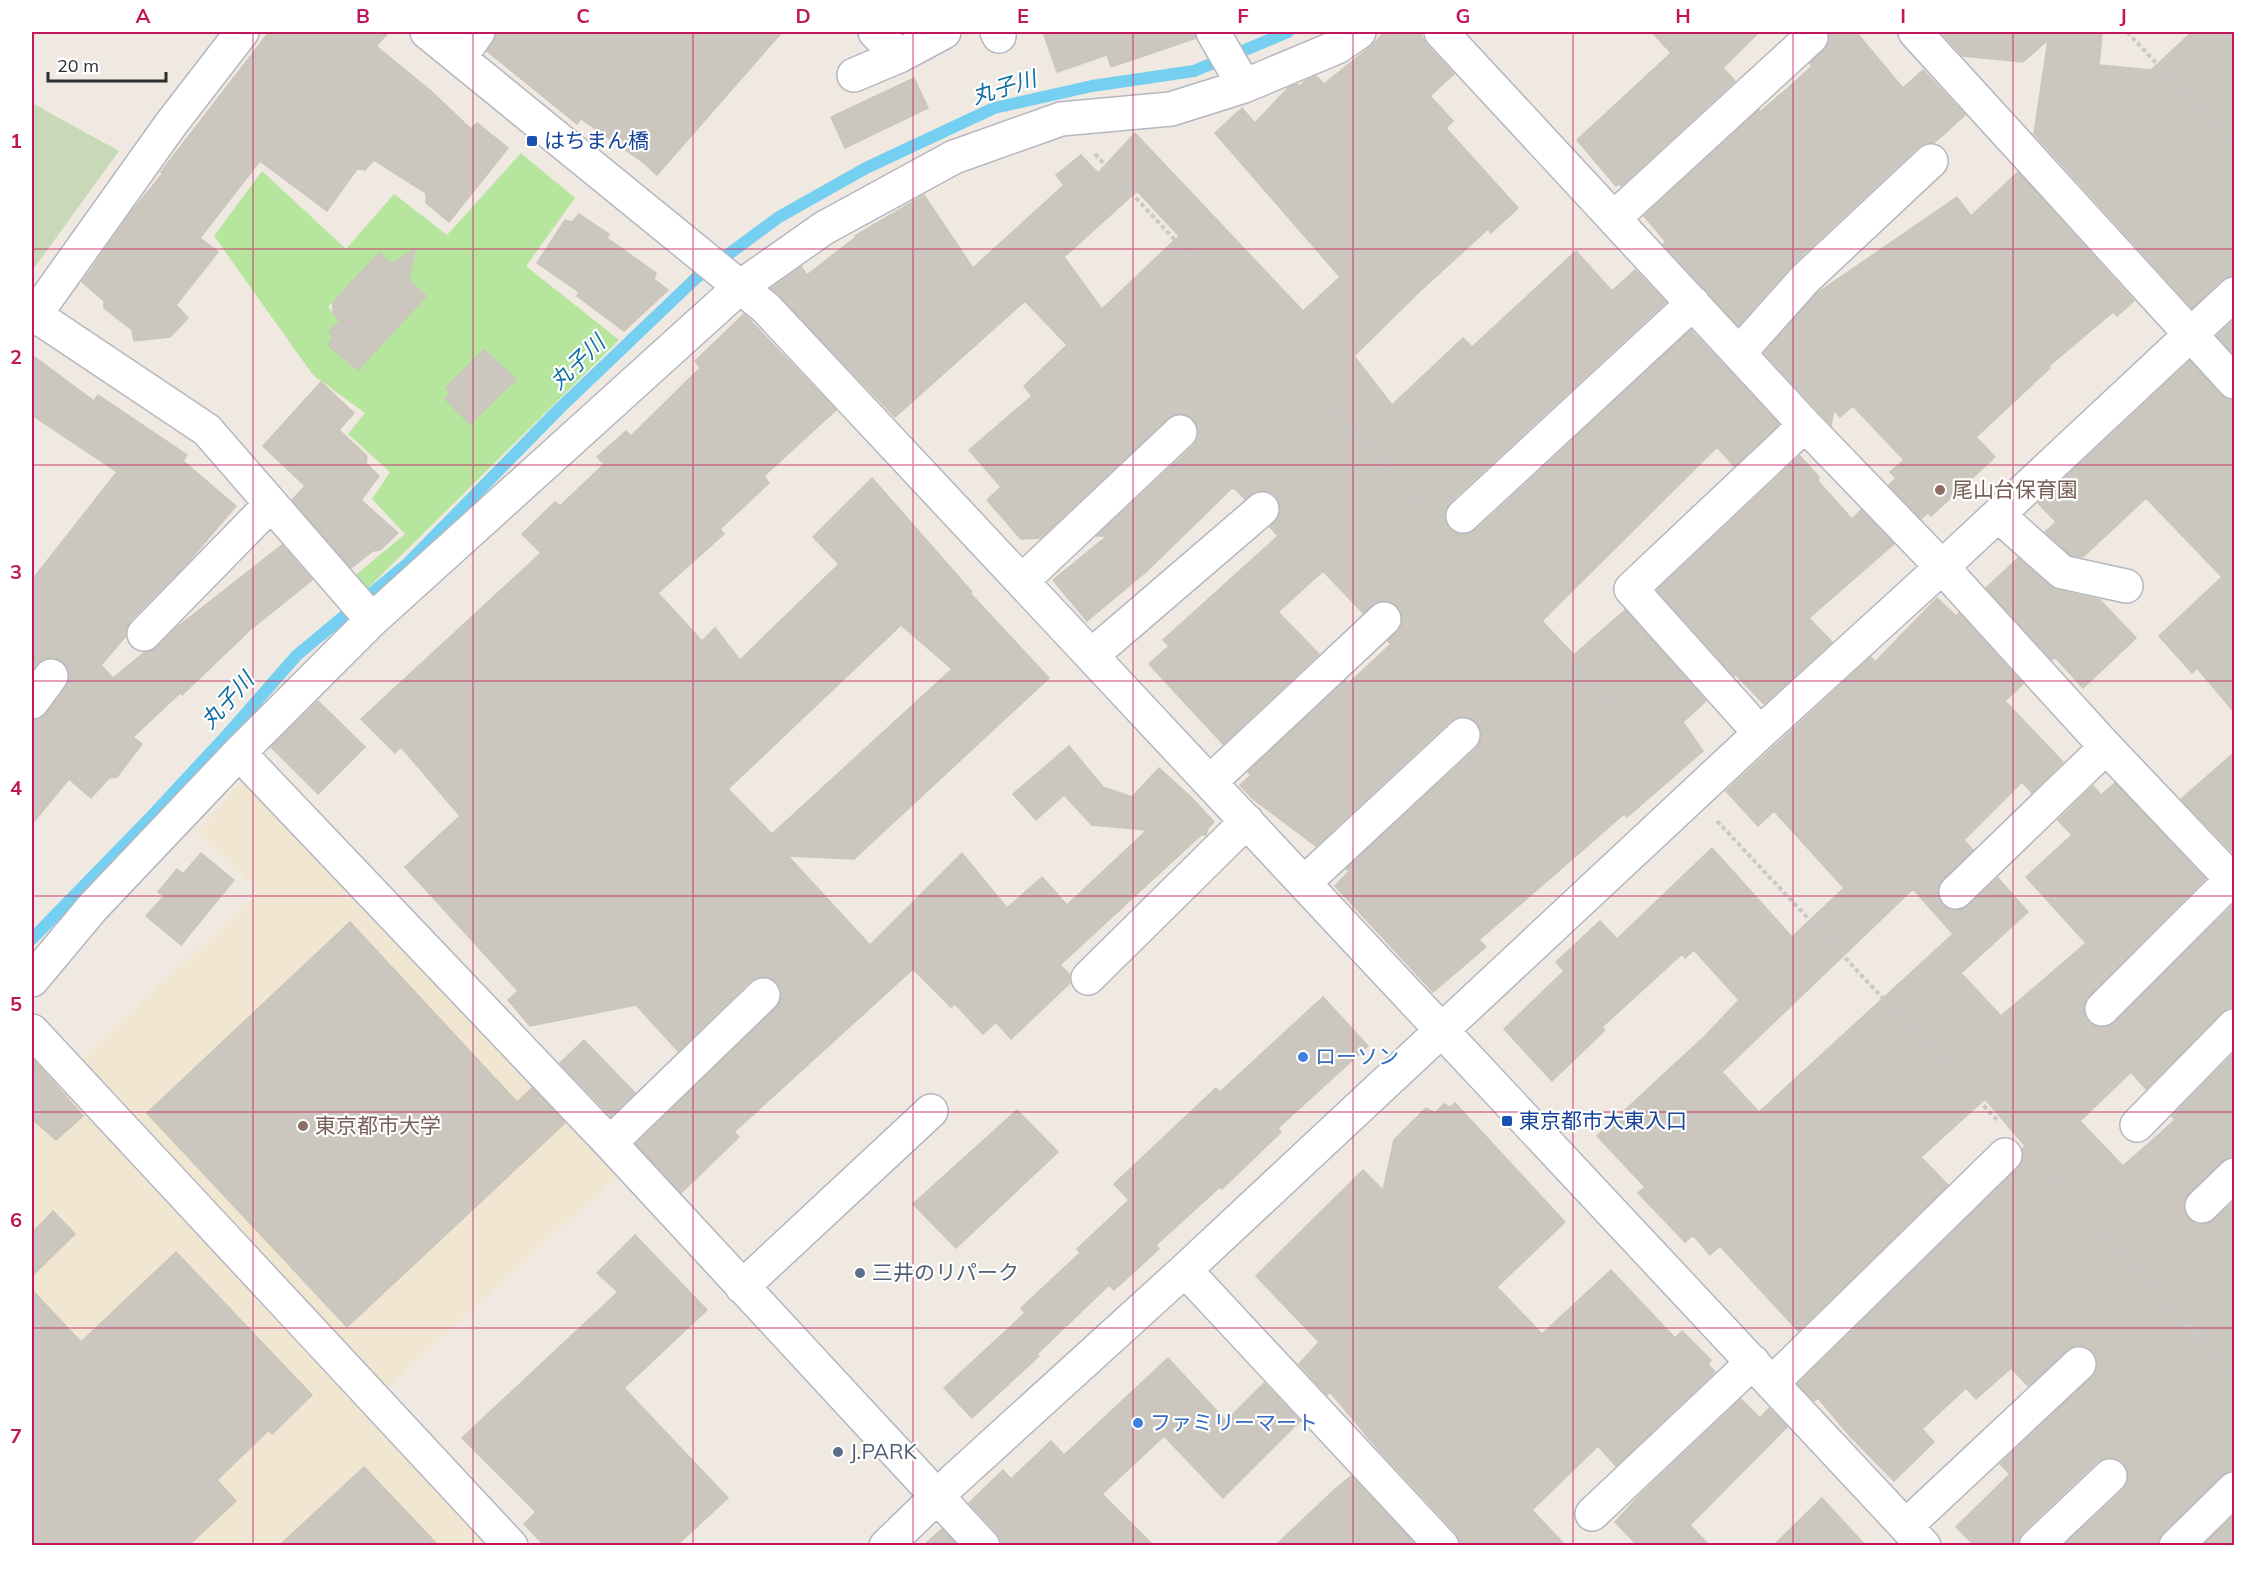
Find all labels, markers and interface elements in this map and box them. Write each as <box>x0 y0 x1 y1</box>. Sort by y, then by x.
text: A <box>136 3 151 28</box>
text: B <box>356 3 370 28</box>
text: C <box>576 3 590 28</box>
text: D <box>795 3 811 28</box>
text: E <box>1017 3 1029 28</box>
text: F <box>1237 3 1249 28</box>
text: G <box>1456 3 1470 28</box>
text: H <box>1675 3 1691 28</box>
text: I <box>1900 3 1906 28</box>
text: J <box>2119 3 2127 28</box>
scale bar <box>48 45 166 83</box>
text: 20 m <box>57 54 99 77</box>
water label: 丸子川 <box>968 63 1042 110</box>
place label: はちまん橋 <box>544 127 649 153</box>
text: 1 <box>10 128 22 153</box>
marker: はちまん橋 <box>525 134 539 148</box>
water label: 丸子川 <box>544 328 612 395</box>
text: 2 <box>10 344 22 369</box>
place label: 尾山台保育園 <box>1952 476 2078 502</box>
marker: 尾山台保育園 <box>1933 483 1947 497</box>
text: 3 <box>10 559 22 584</box>
water label: 丸子川 <box>195 665 261 734</box>
text: 4 <box>10 775 22 800</box>
text: 5 <box>10 991 22 1016</box>
place label: ローソン <box>1315 1043 1399 1069</box>
marker: ローソン <box>1296 1050 1310 1064</box>
place label: 東京都市大東入口 <box>1519 1107 1687 1133</box>
place label: 東京都市大学 <box>315 1112 441 1138</box>
marker: 東京都市大東入口 <box>1500 1114 1514 1128</box>
marker: 東京都市大学 <box>296 1119 310 1133</box>
text: 6 <box>10 1207 22 1232</box>
place label: 三井のリパーク <box>872 1259 1019 1285</box>
marker: 三井のリパーク <box>853 1266 867 1280</box>
place label: ファミリーマート <box>1150 1409 1318 1435</box>
marker: ファミリーマート <box>1131 1416 1145 1430</box>
text: 7 <box>10 1423 22 1448</box>
place label: J.PARK <box>850 1438 918 1464</box>
marker: J.PARK <box>831 1445 845 1459</box>

